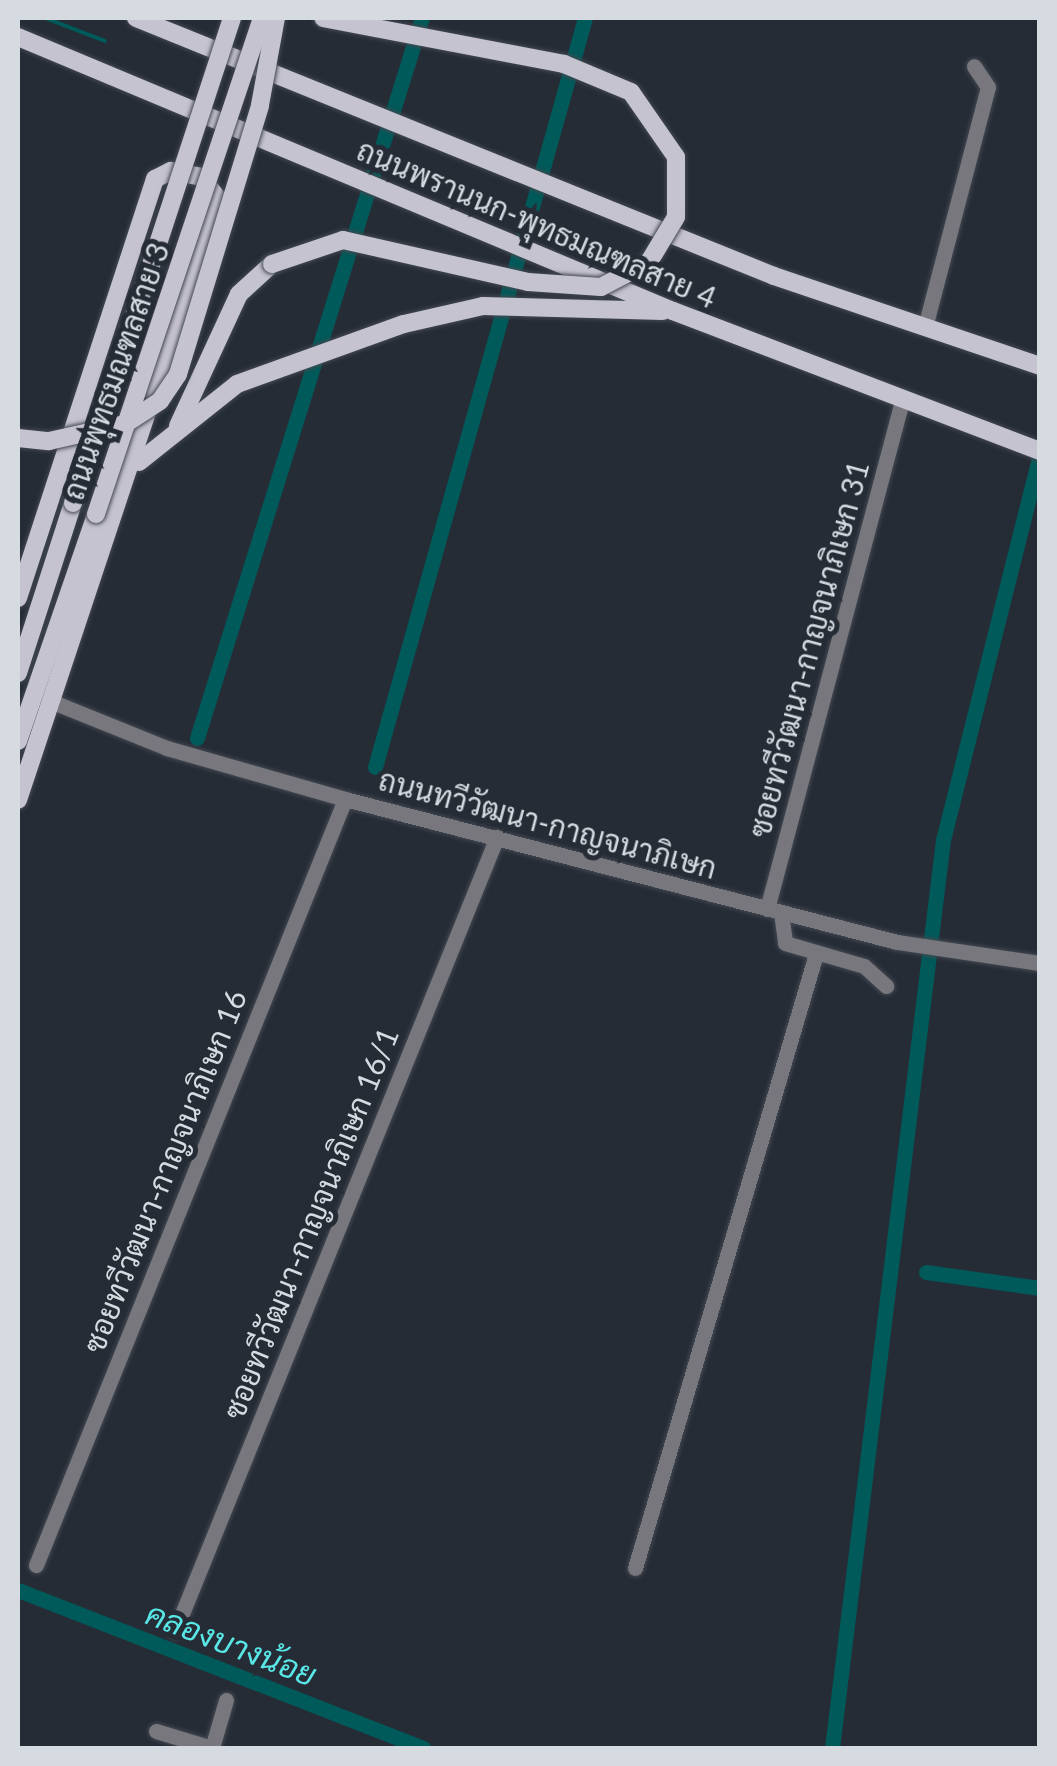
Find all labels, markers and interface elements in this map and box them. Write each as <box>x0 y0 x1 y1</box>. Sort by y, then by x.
street label: ถนนพรานนก-พุทธมณฑลสาย 4 <box>352 131 722 315</box>
street label: ถนนพุทธมณฑลสาย 3 <box>54 238 176 504</box>
street label: ซอยทวีวัฒนา-กาญจนาภิเษก 31 <box>740 457 876 841</box>
street label: ถนนทวีวัฒนา-กาญจนาภิเษก <box>375 761 721 885</box>
street label: ซอยทวีวัฒนา-กาญจนาภิเษก 16 <box>75 984 253 1358</box>
street label: ซอยทวีวัฒนา-กาญจนาภิเษก 16/1 <box>215 1022 405 1424</box>
water label: คลองบางน้อย <box>140 1594 322 1694</box>

